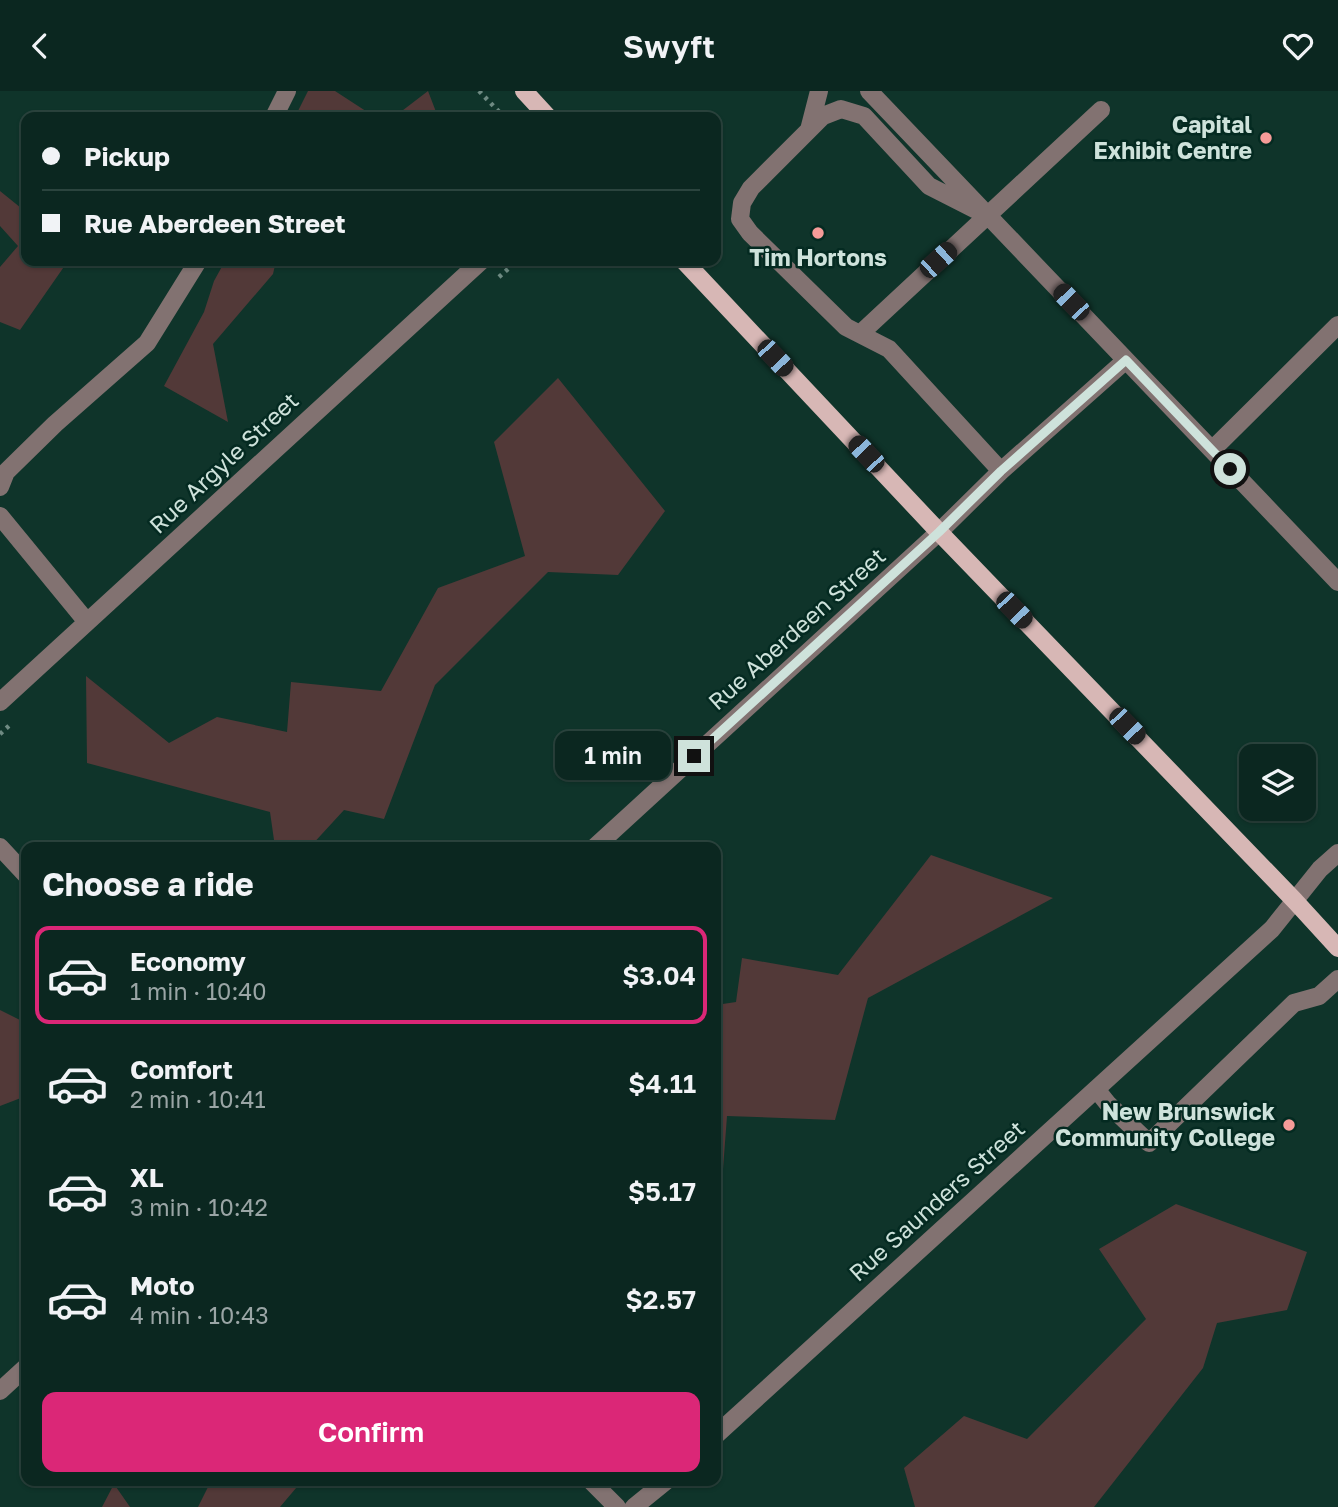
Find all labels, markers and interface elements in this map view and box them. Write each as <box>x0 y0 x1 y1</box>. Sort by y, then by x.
icon: back <box>21 27 59 65</box>
text: Swyft <box>623 27 715 65</box>
icon: heart <box>1279 27 1317 65</box>
place label: Capital Exhibit Centre <box>1093 110 1252 164</box>
marker: Capital Exhibit Centre <box>1258 130 1274 146</box>
text: Pickup <box>84 141 170 172</box>
text: Rue Aberdeen Street <box>84 208 346 239</box>
marker: Tim Hortons <box>810 225 826 241</box>
car <box>916 238 961 282</box>
place label: Tim Hortons <box>749 243 887 271</box>
car <box>1049 280 1094 324</box>
car <box>753 335 798 381</box>
street label: Rue Argyle Street <box>143 386 304 539</box>
car <box>844 431 889 477</box>
route start <box>1214 453 1246 485</box>
street label: Rue Aberdeen Street <box>702 541 891 715</box>
car <box>992 588 1037 632</box>
car <box>1105 704 1150 748</box>
callout: 1 min <box>554 731 670 781</box>
route end <box>678 740 710 772</box>
text: 1 min <box>584 741 642 769</box>
map controls <box>1239 744 1316 821</box>
button: layers <box>1239 744 1316 821</box>
text: Choose a ride <box>42 865 254 903</box>
icon: car <box>46 944 109 1007</box>
text: Economy <box>130 946 246 977</box>
text: $3.04 <box>622 960 696 991</box>
text: 1 min · 10:40 <box>130 977 267 1005</box>
icon: car <box>46 1052 109 1115</box>
text: Comfort <box>130 1054 233 1085</box>
text: $4.11 <box>628 1068 696 1099</box>
text: 2 min · 10:41 <box>130 1085 266 1113</box>
place label: New Brunswick Community College <box>1055 1097 1276 1151</box>
street label: Rue Saunders Street <box>843 1114 1030 1286</box>
marker: New Brunswick Community College <box>1281 1117 1297 1133</box>
icon: car <box>46 1160 109 1223</box>
text: XL <box>130 1162 164 1193</box>
text: $5.17 <box>628 1176 696 1207</box>
text: 3 min · 10:42 <box>130 1193 268 1221</box>
icon: car <box>46 1268 109 1331</box>
text: Moto <box>130 1270 195 1301</box>
text: $2.57 <box>626 1284 696 1315</box>
text: 4 min · 10:43 <box>130 1301 269 1329</box>
button: Confirm <box>42 1392 700 1472</box>

